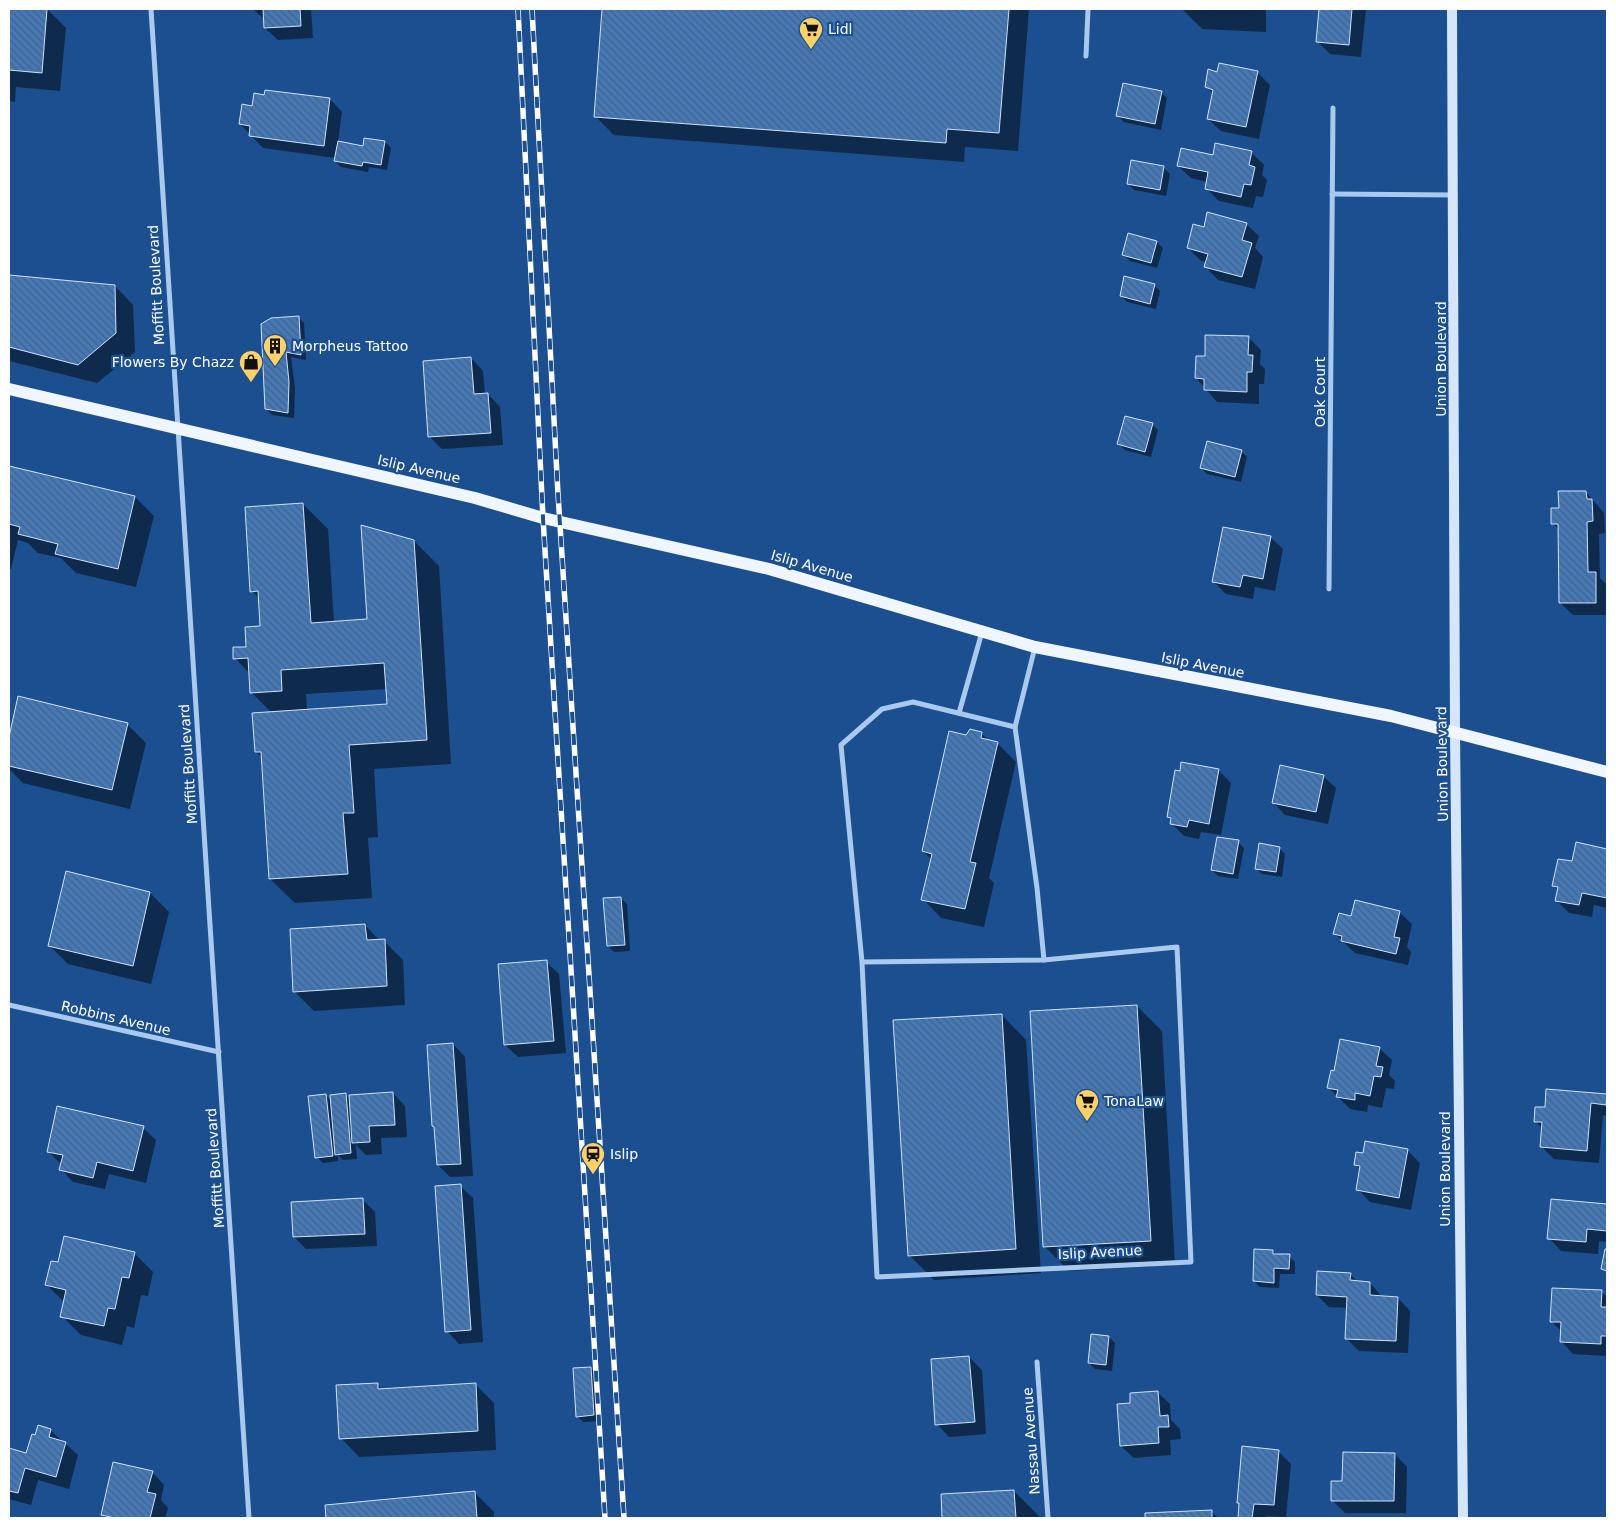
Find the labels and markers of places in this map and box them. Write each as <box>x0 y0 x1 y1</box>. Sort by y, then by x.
supermarket icon: Lidl <box>798 16 824 50</box>
place label: Lidl <box>828 21 852 37</box>
building icon: Morpheus Tattoo <box>262 333 288 367</box>
place label: Morpheus Tattoo <box>292 338 408 354</box>
shop icon: Flowers By Chazz <box>238 349 264 383</box>
place label: Flowers By Chazz <box>112 354 234 370</box>
supermarket icon: TonaLaw <box>1074 1088 1100 1122</box>
place label: TonaLaw <box>1103 1093 1164 1109</box>
station icon: Islip <box>580 1141 606 1175</box>
place label: Islip <box>610 1146 638 1162</box>

